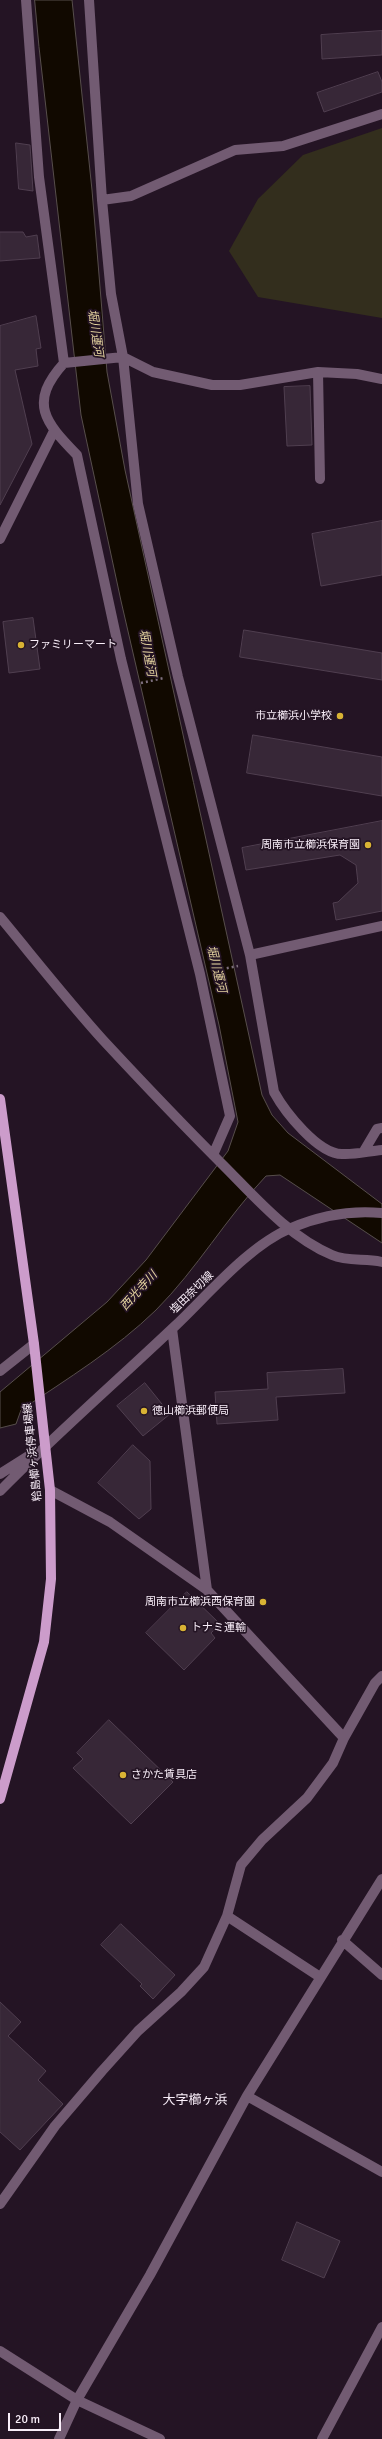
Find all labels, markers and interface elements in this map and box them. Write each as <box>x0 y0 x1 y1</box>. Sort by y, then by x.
water label: 堀川運河 <box>85 308 105 358</box>
water label: 堀川運河 <box>136 628 158 678</box>
place label: ファミリーマート <box>29 638 117 652</box>
marker: ファミリーマート <box>16 640 26 650</box>
place label: 市立櫛浜小学校 <box>255 709 332 723</box>
marker: 市立櫛浜小学校 <box>335 711 345 721</box>
place label: 周南市立櫛浜保育園 <box>261 838 360 852</box>
marker: 周南市立櫛浜保育園 <box>363 840 373 850</box>
water label: 堀川運河 <box>203 944 229 994</box>
water label: 西光寺川 <box>118 1268 160 1314</box>
street label: 塩田奈切線 <box>168 1269 216 1317</box>
street label: 粭島櫛ヶ浜停車場線 <box>21 1402 45 1502</box>
place label: 徳山櫛浜郵便局 <box>152 1404 229 1418</box>
marker: 徳山櫛浜郵便局 <box>139 1406 149 1416</box>
place label: 周南市立櫛浜西保育園 <box>145 1595 255 1609</box>
marker: 周南市立櫛浜西保育園 <box>258 1597 268 1607</box>
place label: トナミ運輸 <box>191 1621 246 1635</box>
marker: トナミ運輸 <box>178 1623 188 1633</box>
place label: さかた賃具店 <box>131 1768 197 1782</box>
marker: さかた賃具店 <box>118 1770 128 1780</box>
district label: 大字櫛ヶ浜 <box>163 2093 227 2109</box>
scale bar <box>10 2405 63 2431</box>
text: 20 m <box>15 2412 40 2427</box>

